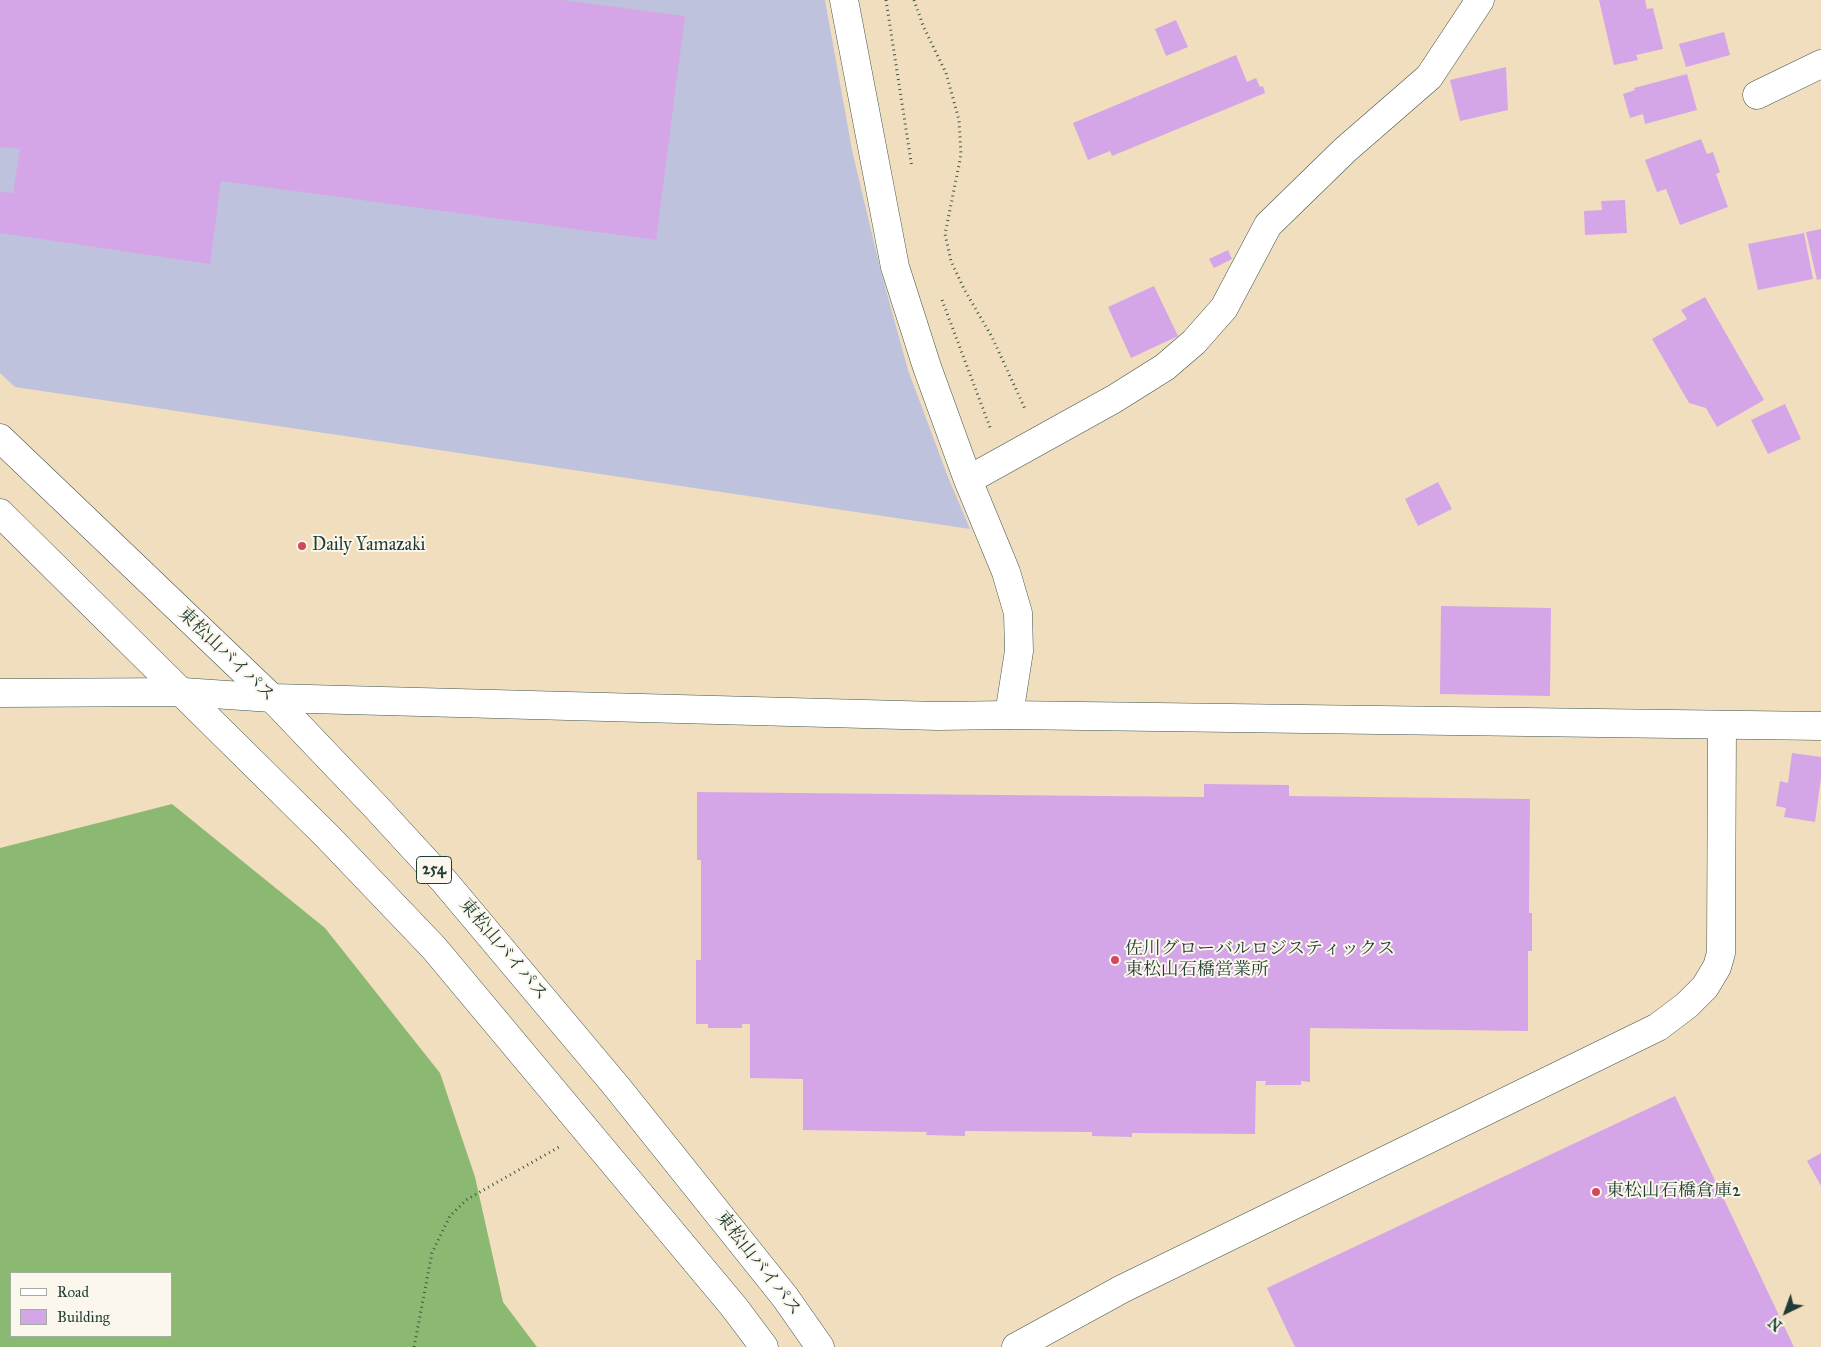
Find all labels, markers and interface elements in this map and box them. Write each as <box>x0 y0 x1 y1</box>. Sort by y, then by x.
place label: Daily Yamazaki <box>312 535 426 557</box>
marker: Daily Yamazaki <box>296 540 308 552</box>
street label: 東松山バイパス <box>173 603 279 707</box>
road number: 254 <box>416 856 452 884</box>
street label: 東松山バイパス <box>454 895 552 1005</box>
place label: 佐川グローバルロジスティックス 東松山石橋営業所 <box>1125 939 1395 982</box>
marker: 佐川グローバルロジスティックス 東松山石橋営業所 <box>1109 954 1121 966</box>
place label: 東松山石橋倉庫2 <box>1606 1181 1741 1203</box>
marker: 東松山石橋倉庫2 <box>1590 1186 1602 1198</box>
street label: 東松山バイパス <box>711 1208 805 1320</box>
legend <box>10 1272 172 1337</box>
text: Road <box>57 1283 89 1301</box>
north arrow <box>1761 1287 1811 1337</box>
text: Building <box>57 1308 110 1326</box>
text: N <box>1766 1313 1786 1334</box>

